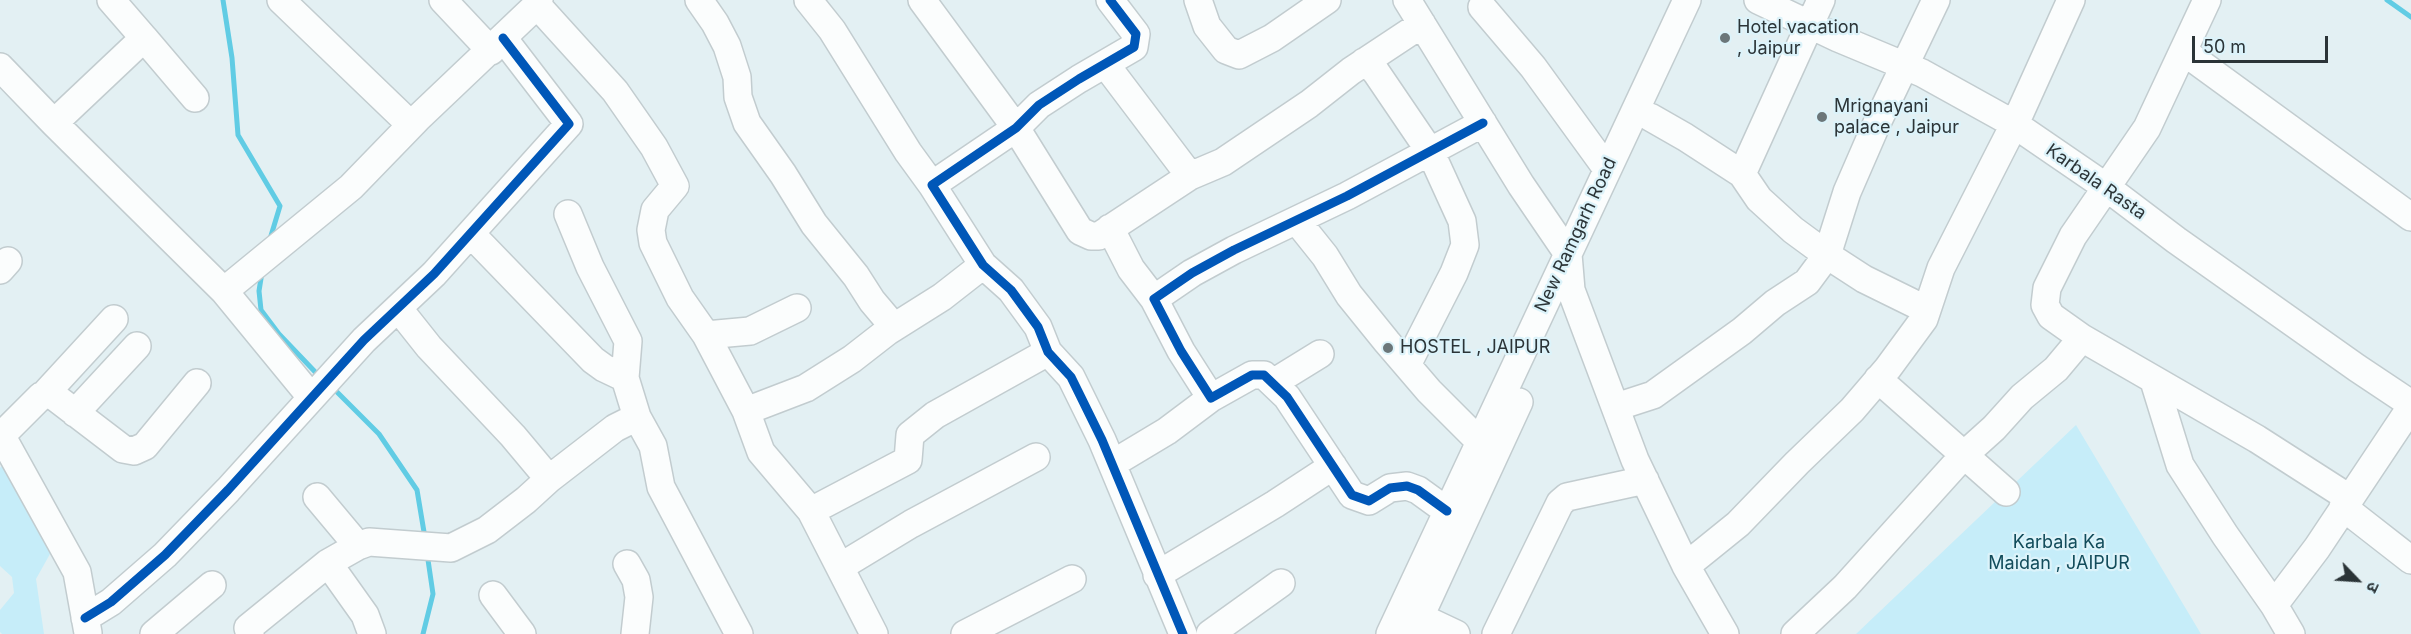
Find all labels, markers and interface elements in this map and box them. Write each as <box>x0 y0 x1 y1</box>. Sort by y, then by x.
place label: Hotel vacation , Jaipur <box>1737 17 1859 60</box>
scale bar <box>2195 24 2332 62</box>
marker: Hotel vacation , Jaipur <box>1718 31 1732 45</box>
text: 50 m <box>2203 36 2246 57</box>
place label: Mrignayani palace , Jaipur <box>1834 96 1959 138</box>
marker: Mrignayani palace , Jaipur <box>1815 110 1829 124</box>
street label: Karbala Rasta <box>2042 140 2150 224</box>
street label: New Ramgarh Road <box>1531 154 1621 316</box>
place label: HOSTEL , JAIPUR <box>1400 337 1550 359</box>
marker: HOSTEL , JAIPUR <box>1381 341 1395 355</box>
park label: Karbala Ka Maidan , JAIPUR <box>1988 532 2130 574</box>
north arrow <box>2327 550 2387 610</box>
text: उ <box>2362 579 2384 596</box>

